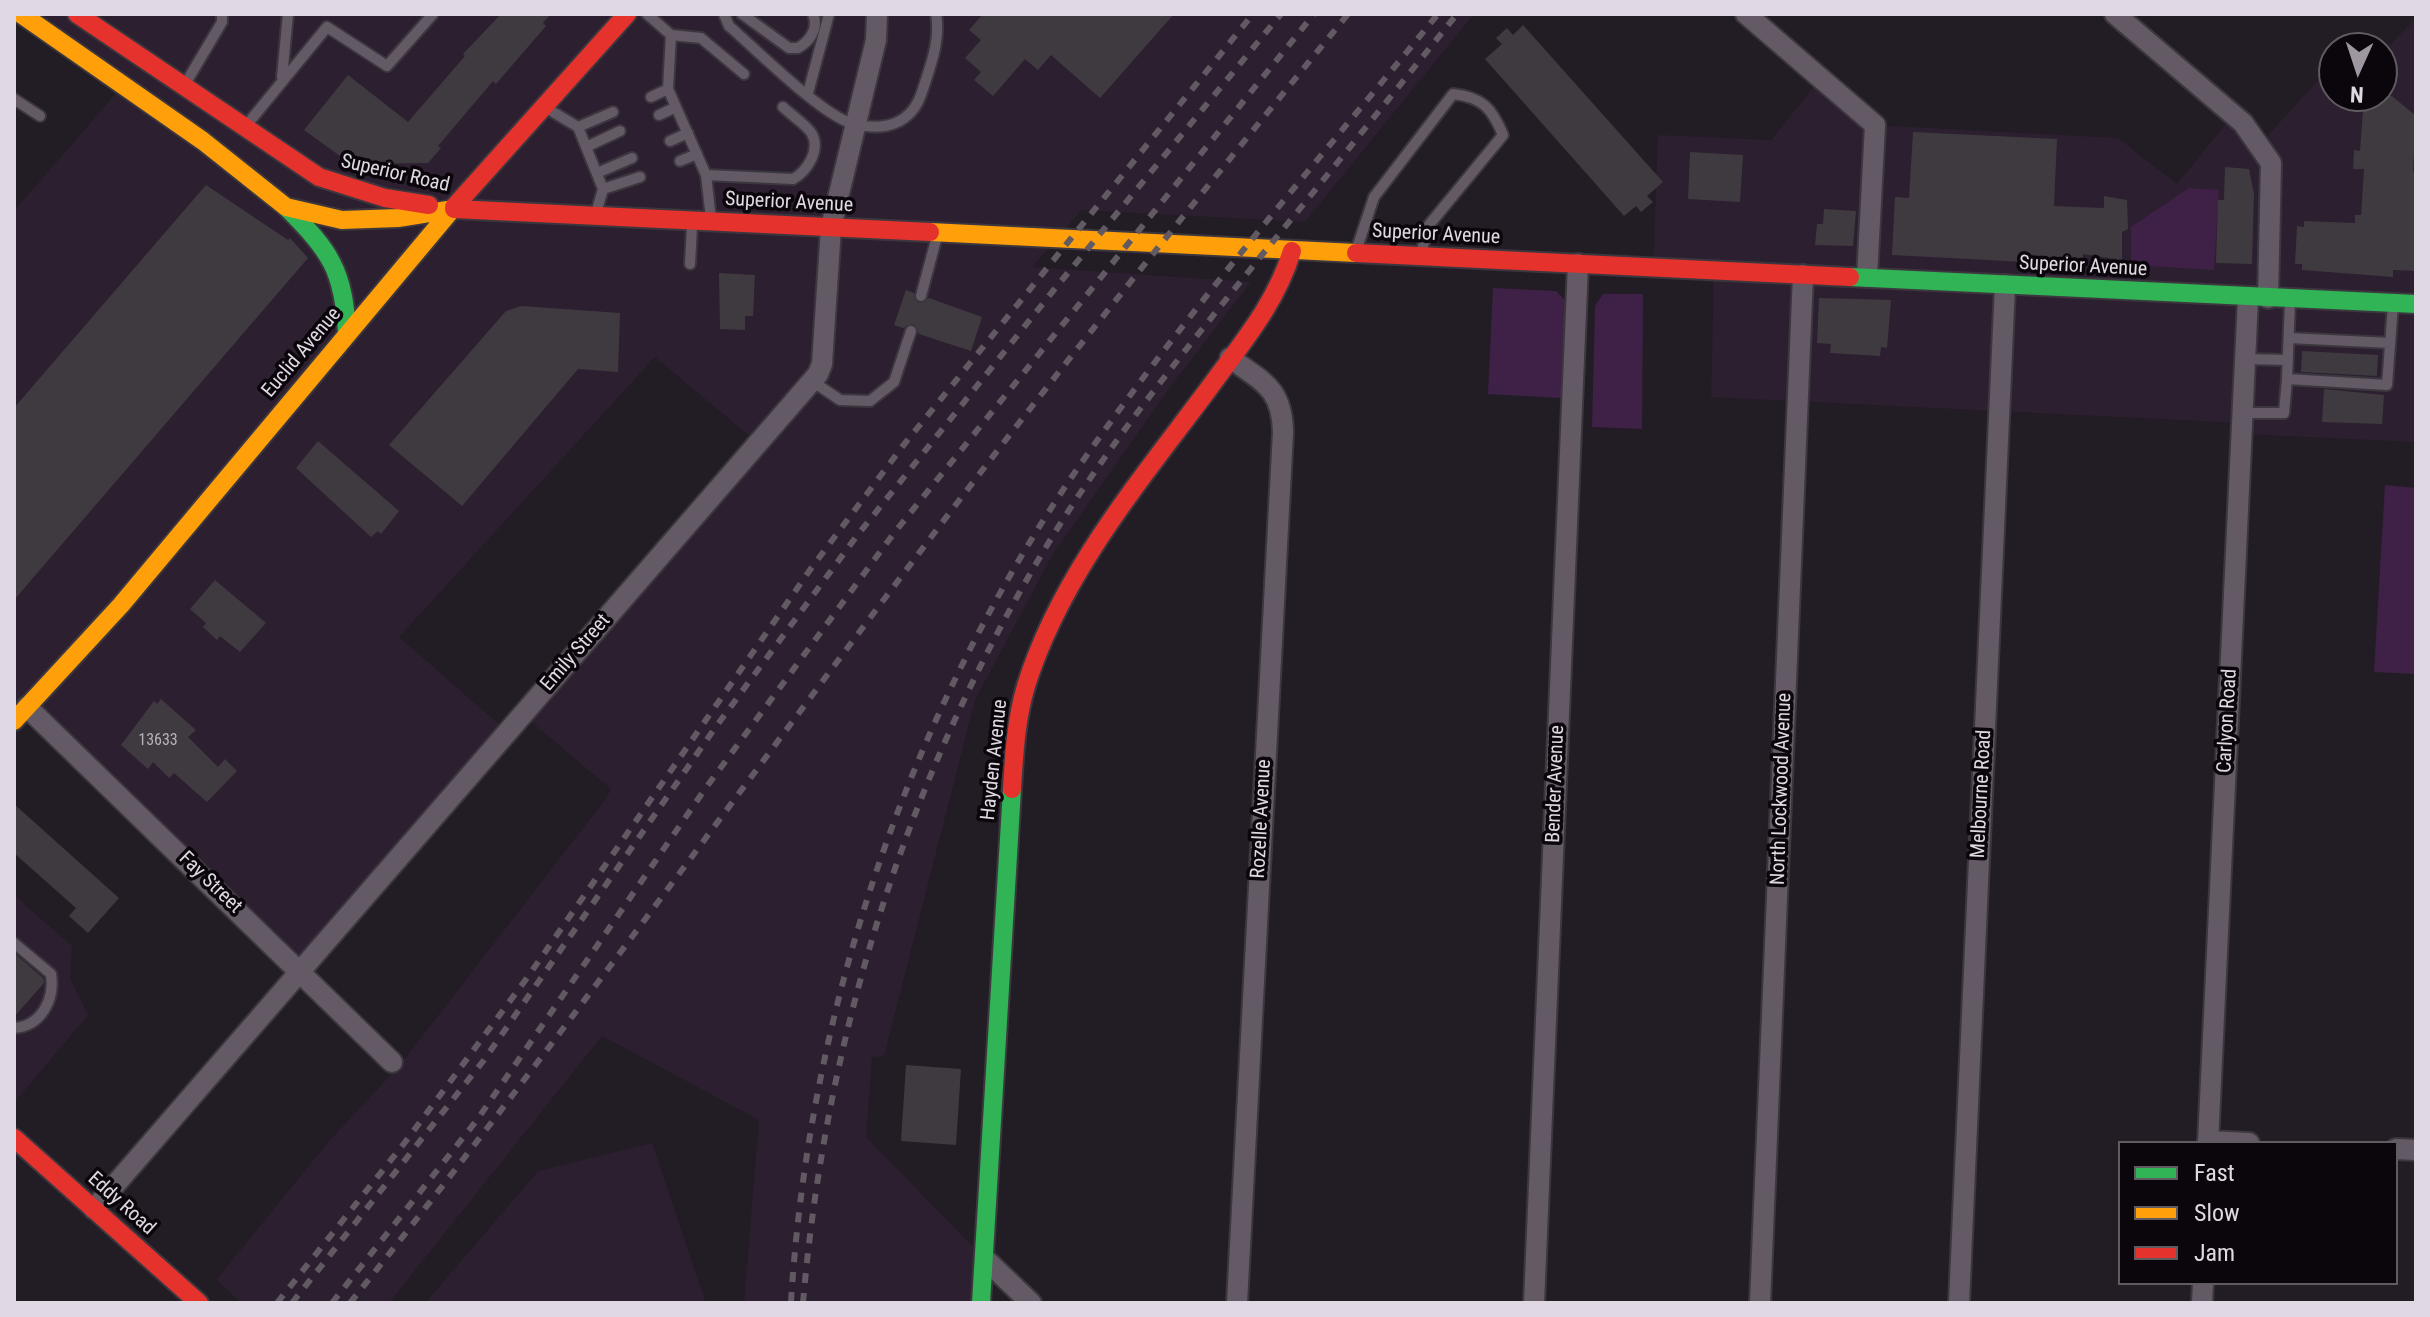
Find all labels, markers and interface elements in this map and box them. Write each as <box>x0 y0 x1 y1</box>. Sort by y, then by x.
north arrow <box>2318 32 2398 112</box>
text: N <box>2349 82 2364 107</box>
street label: Superior Road <box>338 150 452 198</box>
street label: Superior Avenue <box>724 188 854 218</box>
street label: Superior Avenue <box>1371 220 1501 250</box>
street label: Superior Avenue <box>2018 252 2148 282</box>
street label: Euclid Avenue <box>257 303 347 403</box>
street label: Emily Street <box>536 610 616 696</box>
street label: Carlyon Road <box>2213 668 2243 774</box>
street label: North Lockwood Avenue <box>1767 693 1797 885</box>
street label: Hayden Avenue <box>977 698 1013 822</box>
street label: Bender Avenue <box>1542 725 1570 843</box>
street label: Melbourne Road <box>1967 729 1997 859</box>
house number: 13633 <box>138 731 178 751</box>
street label: Rozelle Avenue <box>1247 759 1277 879</box>
street label: Fay Street <box>173 847 247 919</box>
legend <box>2118 1141 2398 1285</box>
text: Fast <box>2194 1159 2235 1187</box>
street label: Eddy Road <box>82 1167 160 1241</box>
text: Slow <box>2194 1199 2240 1227</box>
text: Jam <box>2194 1239 2235 1267</box>

